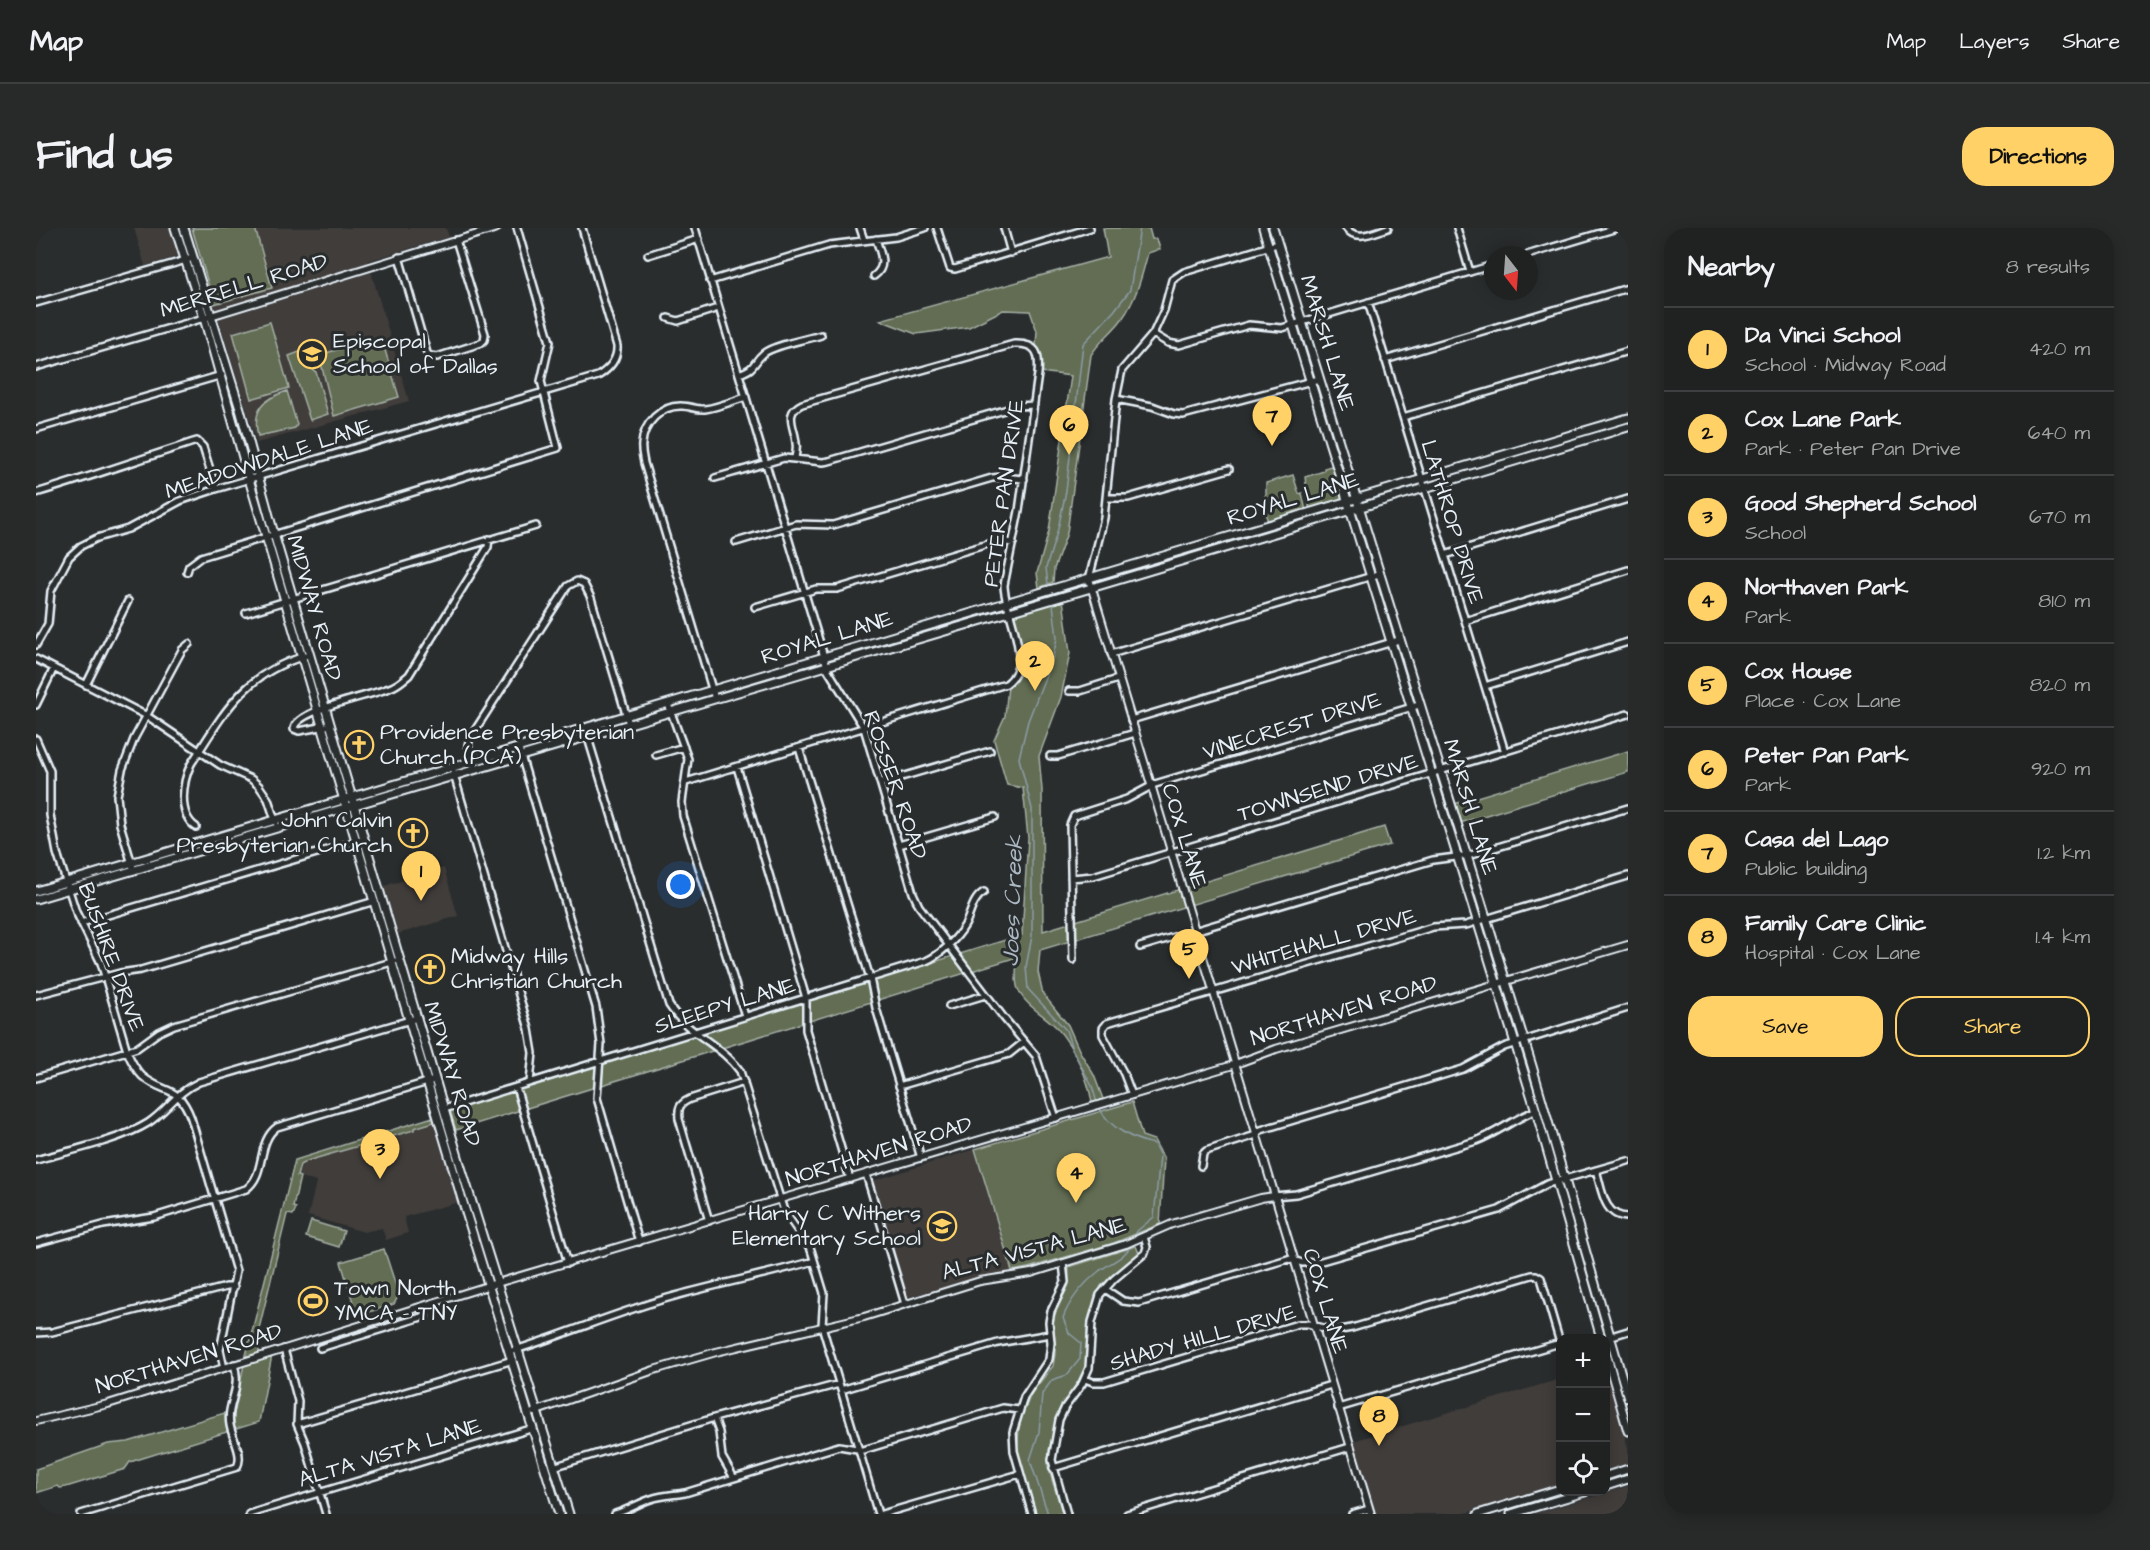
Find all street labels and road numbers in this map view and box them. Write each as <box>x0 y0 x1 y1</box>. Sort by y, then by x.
street label: MERRELL ROAD <box>156 246 332 326</box>
street label: MARSH LANE <box>1292 271 1362 415</box>
street label: PETER PAN DRIVE <box>975 397 1033 589</box>
street label: MEADOWDALE LANE <box>161 411 377 507</box>
street label: LATHROP DRIVE <box>1412 436 1492 608</box>
street label: ROYAL LANE <box>1223 464 1363 534</box>
street label: MIDWAY ROAD <box>278 532 350 684</box>
street label: ROYAL LANE <box>757 603 897 673</box>
street label: VINECREST DRIVE <box>1199 684 1385 768</box>
street label: ROSSER ROAD <box>855 707 935 863</box>
street label: MARSH LANE <box>1435 735 1505 879</box>
street label: TOWNSEND DRIVE <box>1234 746 1422 830</box>
street label: COX LANE <box>1153 780 1215 892</box>
street label: BUSHIRE DRIVE <box>70 878 152 1036</box>
street label: WHITEHALL DRIVE <box>1228 901 1420 983</box>
street label: NORTHAVEN ROAD <box>1247 968 1441 1054</box>
street label: SLEEPY LANE <box>651 970 799 1042</box>
street label: MIDWAY ROAD <box>415 998 489 1150</box>
street label: NORTHAVEN ROAD <box>782 1109 976 1195</box>
street label: ALTA VISTA LANE <box>938 1209 1130 1289</box>
street label: COX LANE <box>1294 1245 1356 1357</box>
street label: SHADY HILL DRIVE <box>1106 1297 1300 1379</box>
street label: NORTHAVEN ROAD <box>92 1316 286 1402</box>
street label: ALTA VISTA LANE <box>295 1410 485 1496</box>

